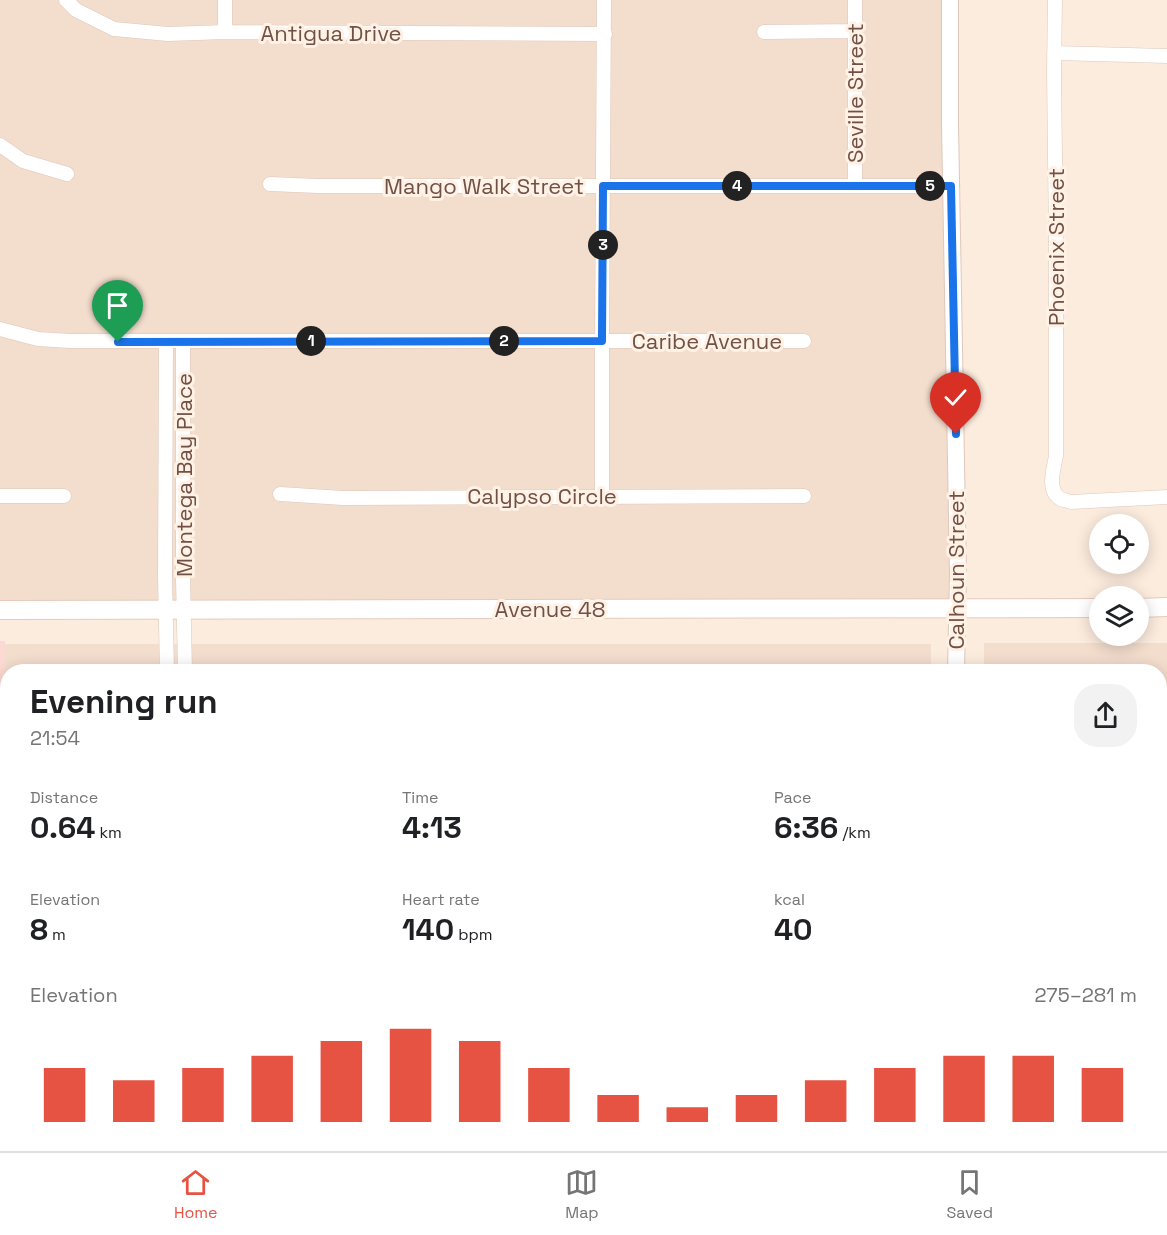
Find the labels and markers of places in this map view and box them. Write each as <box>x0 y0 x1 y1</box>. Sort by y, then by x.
pin: 4 <box>722 171 752 201</box>
pin: 5 <box>915 171 945 201</box>
pin: 3 <box>588 230 618 260</box>
pin <box>92 280 143 342</box>
pin: 1 <box>296 326 326 356</box>
pin: 2 <box>489 326 519 356</box>
pin <box>930 372 981 434</box>

